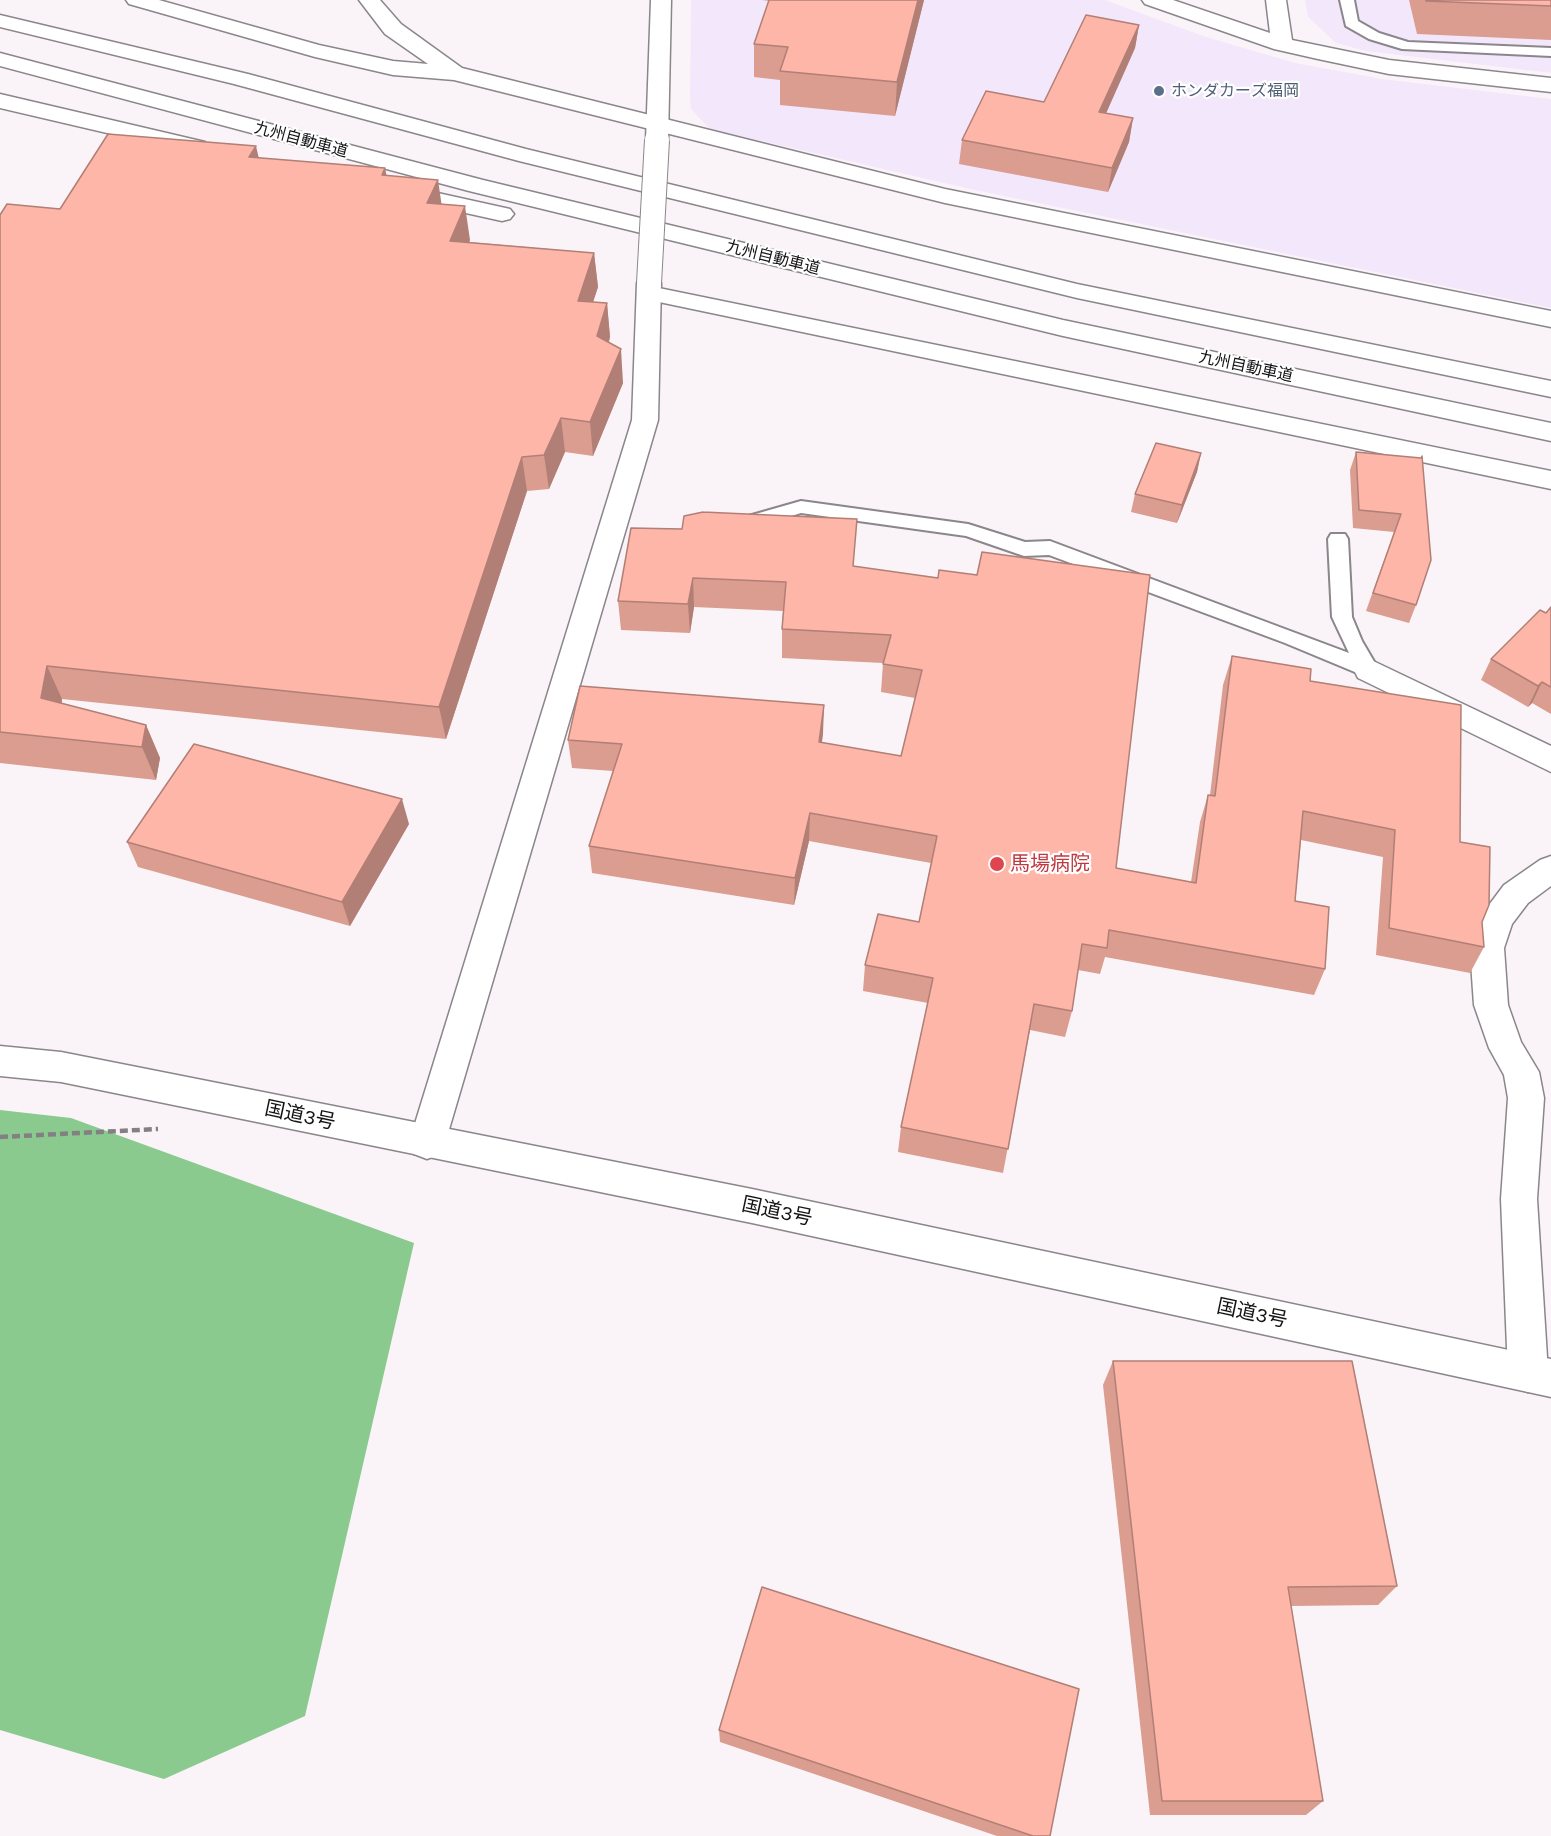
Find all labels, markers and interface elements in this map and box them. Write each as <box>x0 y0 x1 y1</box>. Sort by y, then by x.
place label: ホンダカーズ福岡 <box>1171 81 1299 101</box>
marker: ホンダカーズ福岡 <box>1152 84 1166 98</box>
street label: 九州自動車道 <box>252 118 350 162</box>
street label: 九州自動車道 <box>724 237 822 279</box>
street label: 九州自動車道 <box>1197 348 1295 386</box>
place label: 馬場病院 <box>1010 852 1090 876</box>
marker: 馬場病院 <box>988 855 1006 873</box>
street label: 国道3号 <box>262 1097 338 1135</box>
street label: 国道3号 <box>739 1193 815 1231</box>
street label: 国道3号 <box>1214 1295 1290 1333</box>

